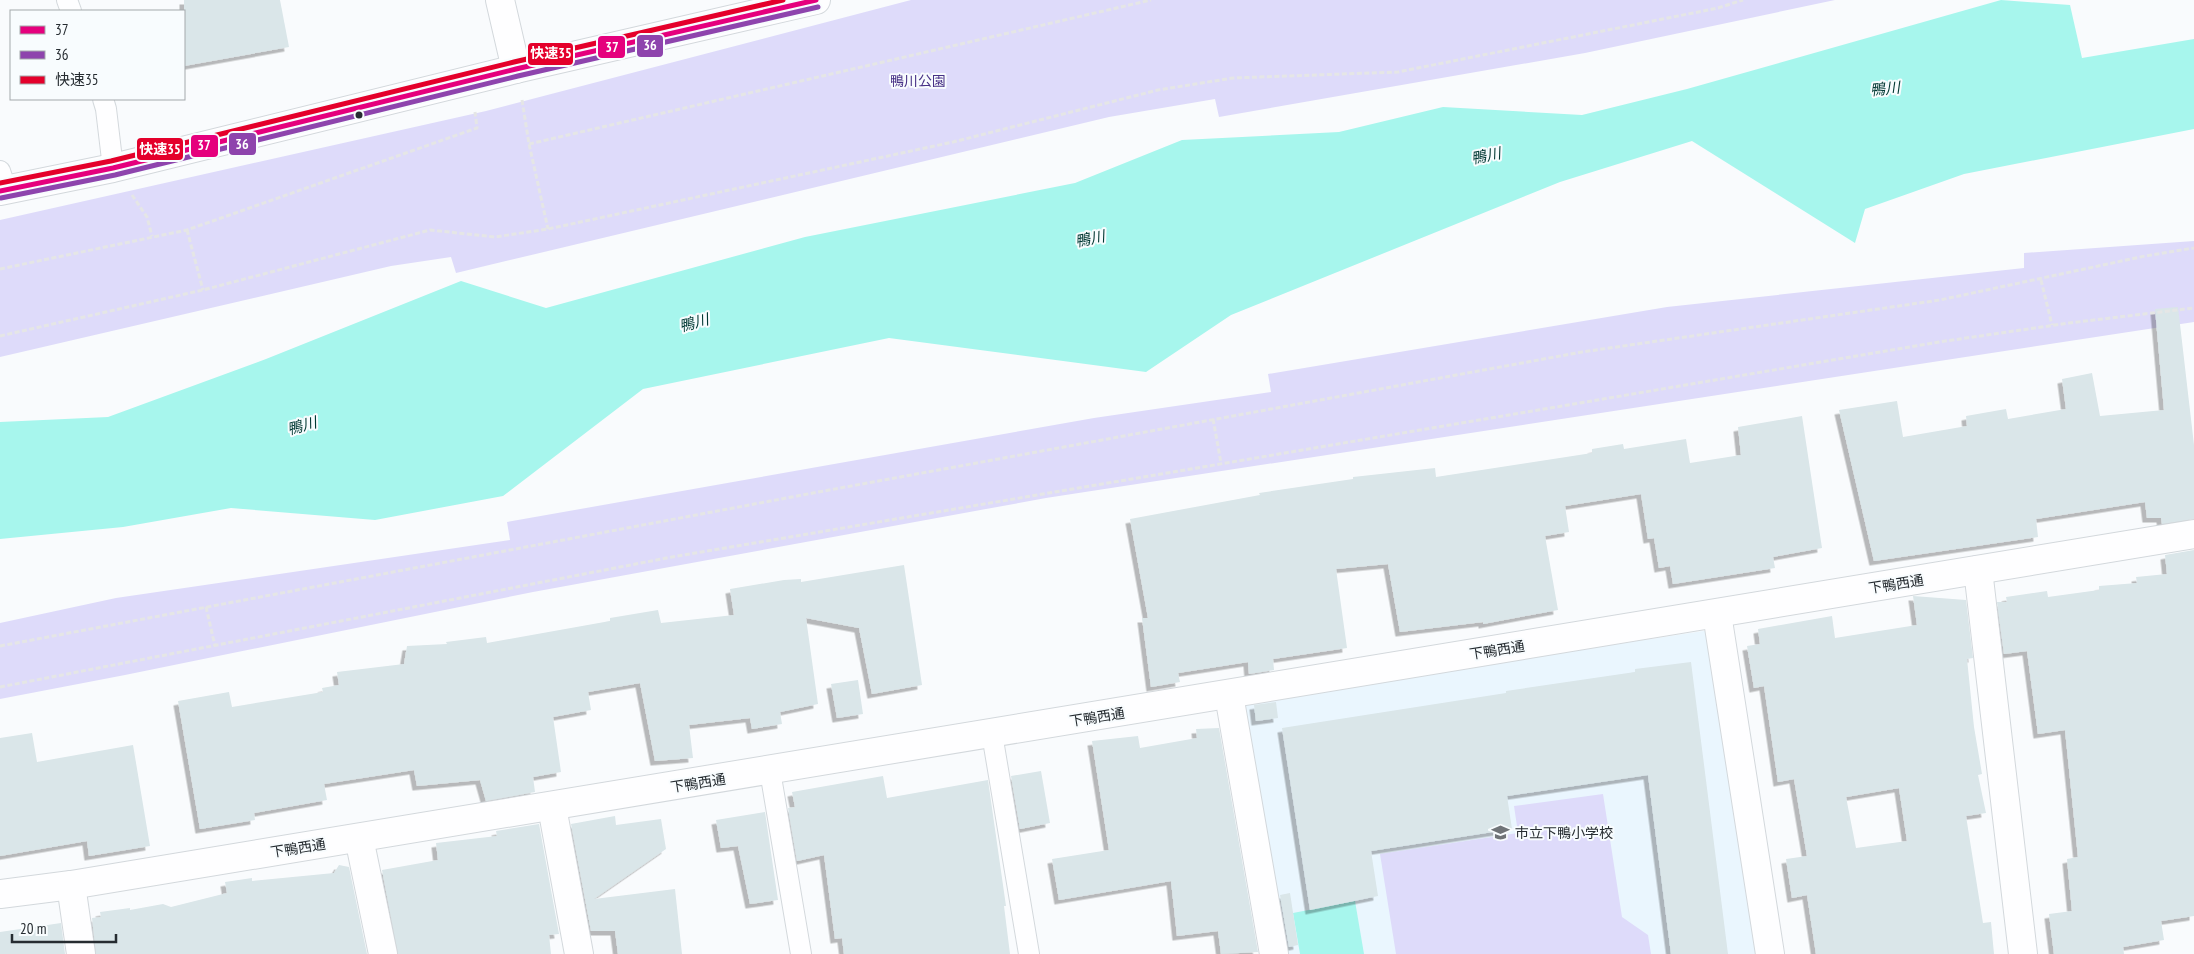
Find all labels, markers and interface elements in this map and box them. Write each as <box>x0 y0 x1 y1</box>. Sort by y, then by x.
legend <box>10 10 185 100</box>
text: 37 <box>55 20 69 39</box>
line badge: 36 <box>636 34 664 58</box>
line badge: 37 <box>597 35 626 59</box>
text: 36 <box>643 36 657 54</box>
text: 37 <box>605 38 619 56</box>
line badge: 快速35 <box>527 42 574 66</box>
text: 快速35 <box>530 44 572 62</box>
text: 36 <box>55 45 69 64</box>
text: 快速35 <box>55 70 99 89</box>
park label: 鴨川公園 <box>890 72 946 90</box>
water label: 鴨川 <box>1869 77 1903 100</box>
unlabelled marker <box>354 110 364 120</box>
line badge: 36 <box>228 132 257 156</box>
line badge: 37 <box>190 134 219 158</box>
text: 36 <box>235 135 249 153</box>
text: 37 <box>197 136 211 154</box>
line badge: 快速35 <box>136 137 184 161</box>
text: 快速35 <box>139 140 181 158</box>
water label: 鴨川 <box>1469 143 1504 168</box>
water label: 鴨川 <box>1073 226 1108 251</box>
water label: 鴨川 <box>677 309 713 336</box>
water label: 鴨川 <box>285 412 321 439</box>
street label: 下鴨西通 <box>1867 571 1925 597</box>
street label: 下鴨西通 <box>1468 637 1526 663</box>
street label: 下鴨西通 <box>1068 704 1126 730</box>
street label: 下鴨西通 <box>669 770 727 796</box>
school or university icon: 市立下鴨小学校 <box>1491 823 1511 843</box>
place label: 市立下鴨小学校 <box>1515 824 1613 842</box>
street label: 下鴨西通 <box>269 835 327 861</box>
scale bar <box>12 912 116 944</box>
text: 20 m <box>20 919 46 938</box>

